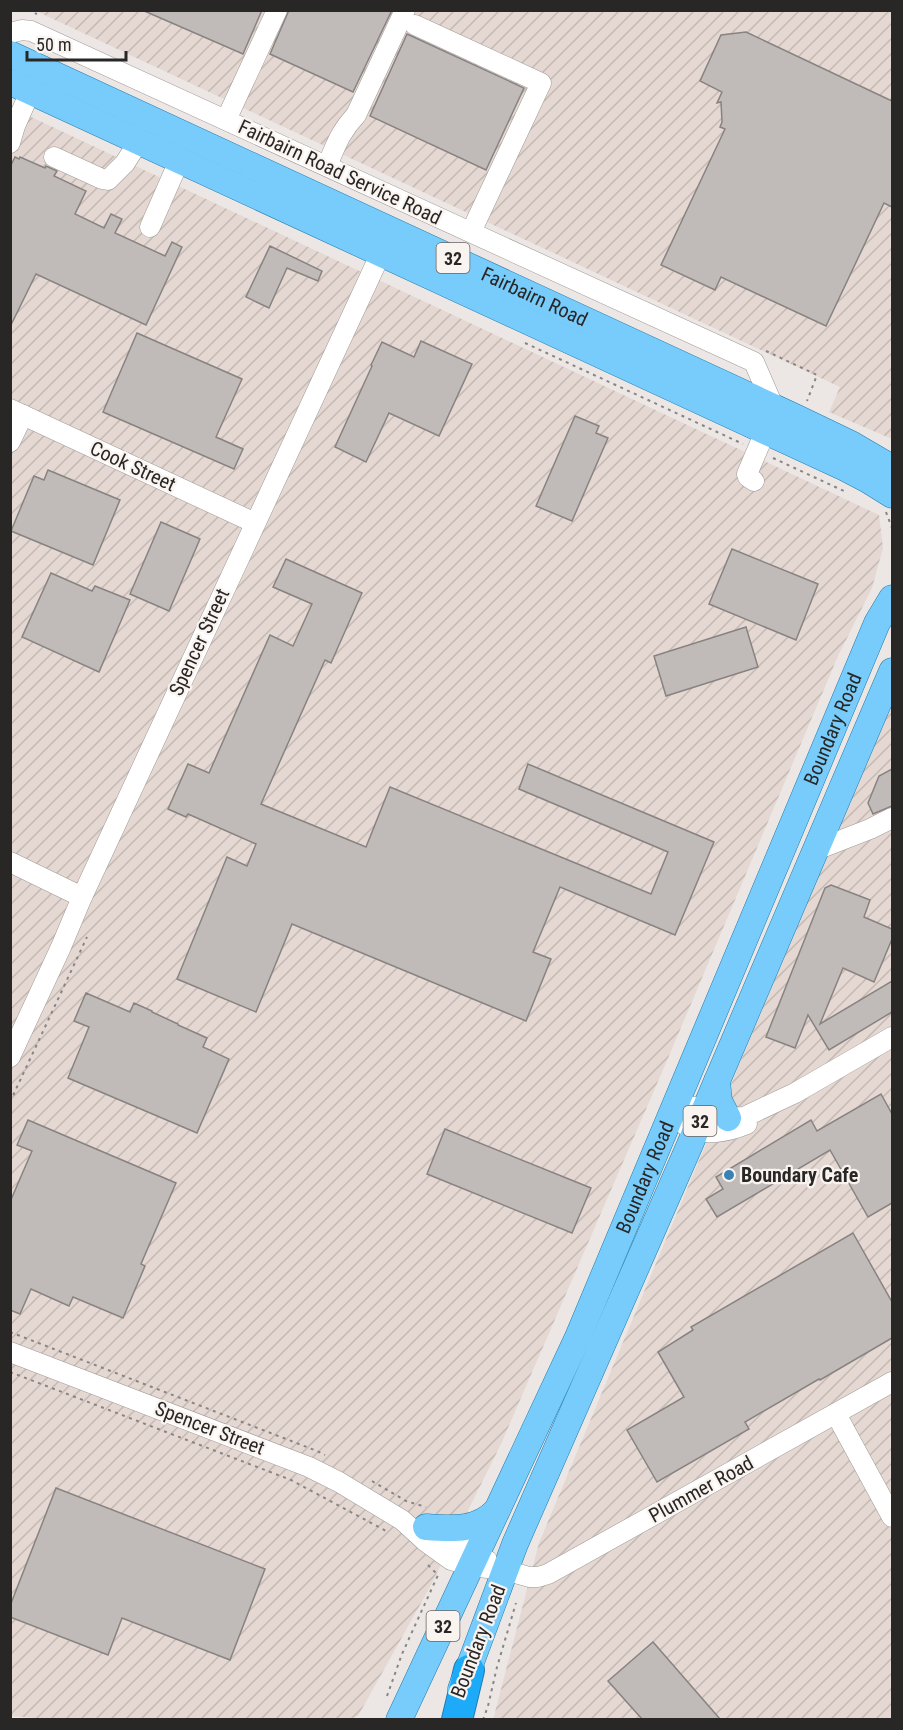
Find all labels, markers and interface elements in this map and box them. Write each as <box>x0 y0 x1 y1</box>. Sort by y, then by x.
scale bar <box>27 24 126 62</box>
text: 50 m <box>36 34 71 55</box>
street label: Fairbairn Road Service Road <box>235 114 445 230</box>
road number: 32 <box>436 243 470 273</box>
street label: Fairbairn Road <box>478 262 591 331</box>
street label: Cook Street <box>86 436 180 496</box>
street label: Spencer Street <box>164 585 234 699</box>
street label: Boundary Road <box>799 669 867 789</box>
road number: 32 <box>684 1106 716 1136</box>
street label: Boundary Road <box>611 1118 679 1237</box>
place label: Boundary Cafe <box>741 1163 858 1187</box>
marker: Boundary Cafe <box>722 1168 736 1182</box>
street label: Spencer Street <box>152 1396 268 1460</box>
street label: Plummer Road <box>645 1450 757 1528</box>
street label: Boundary Road <box>445 1581 511 1701</box>
road number: 32 <box>426 1611 460 1641</box>

